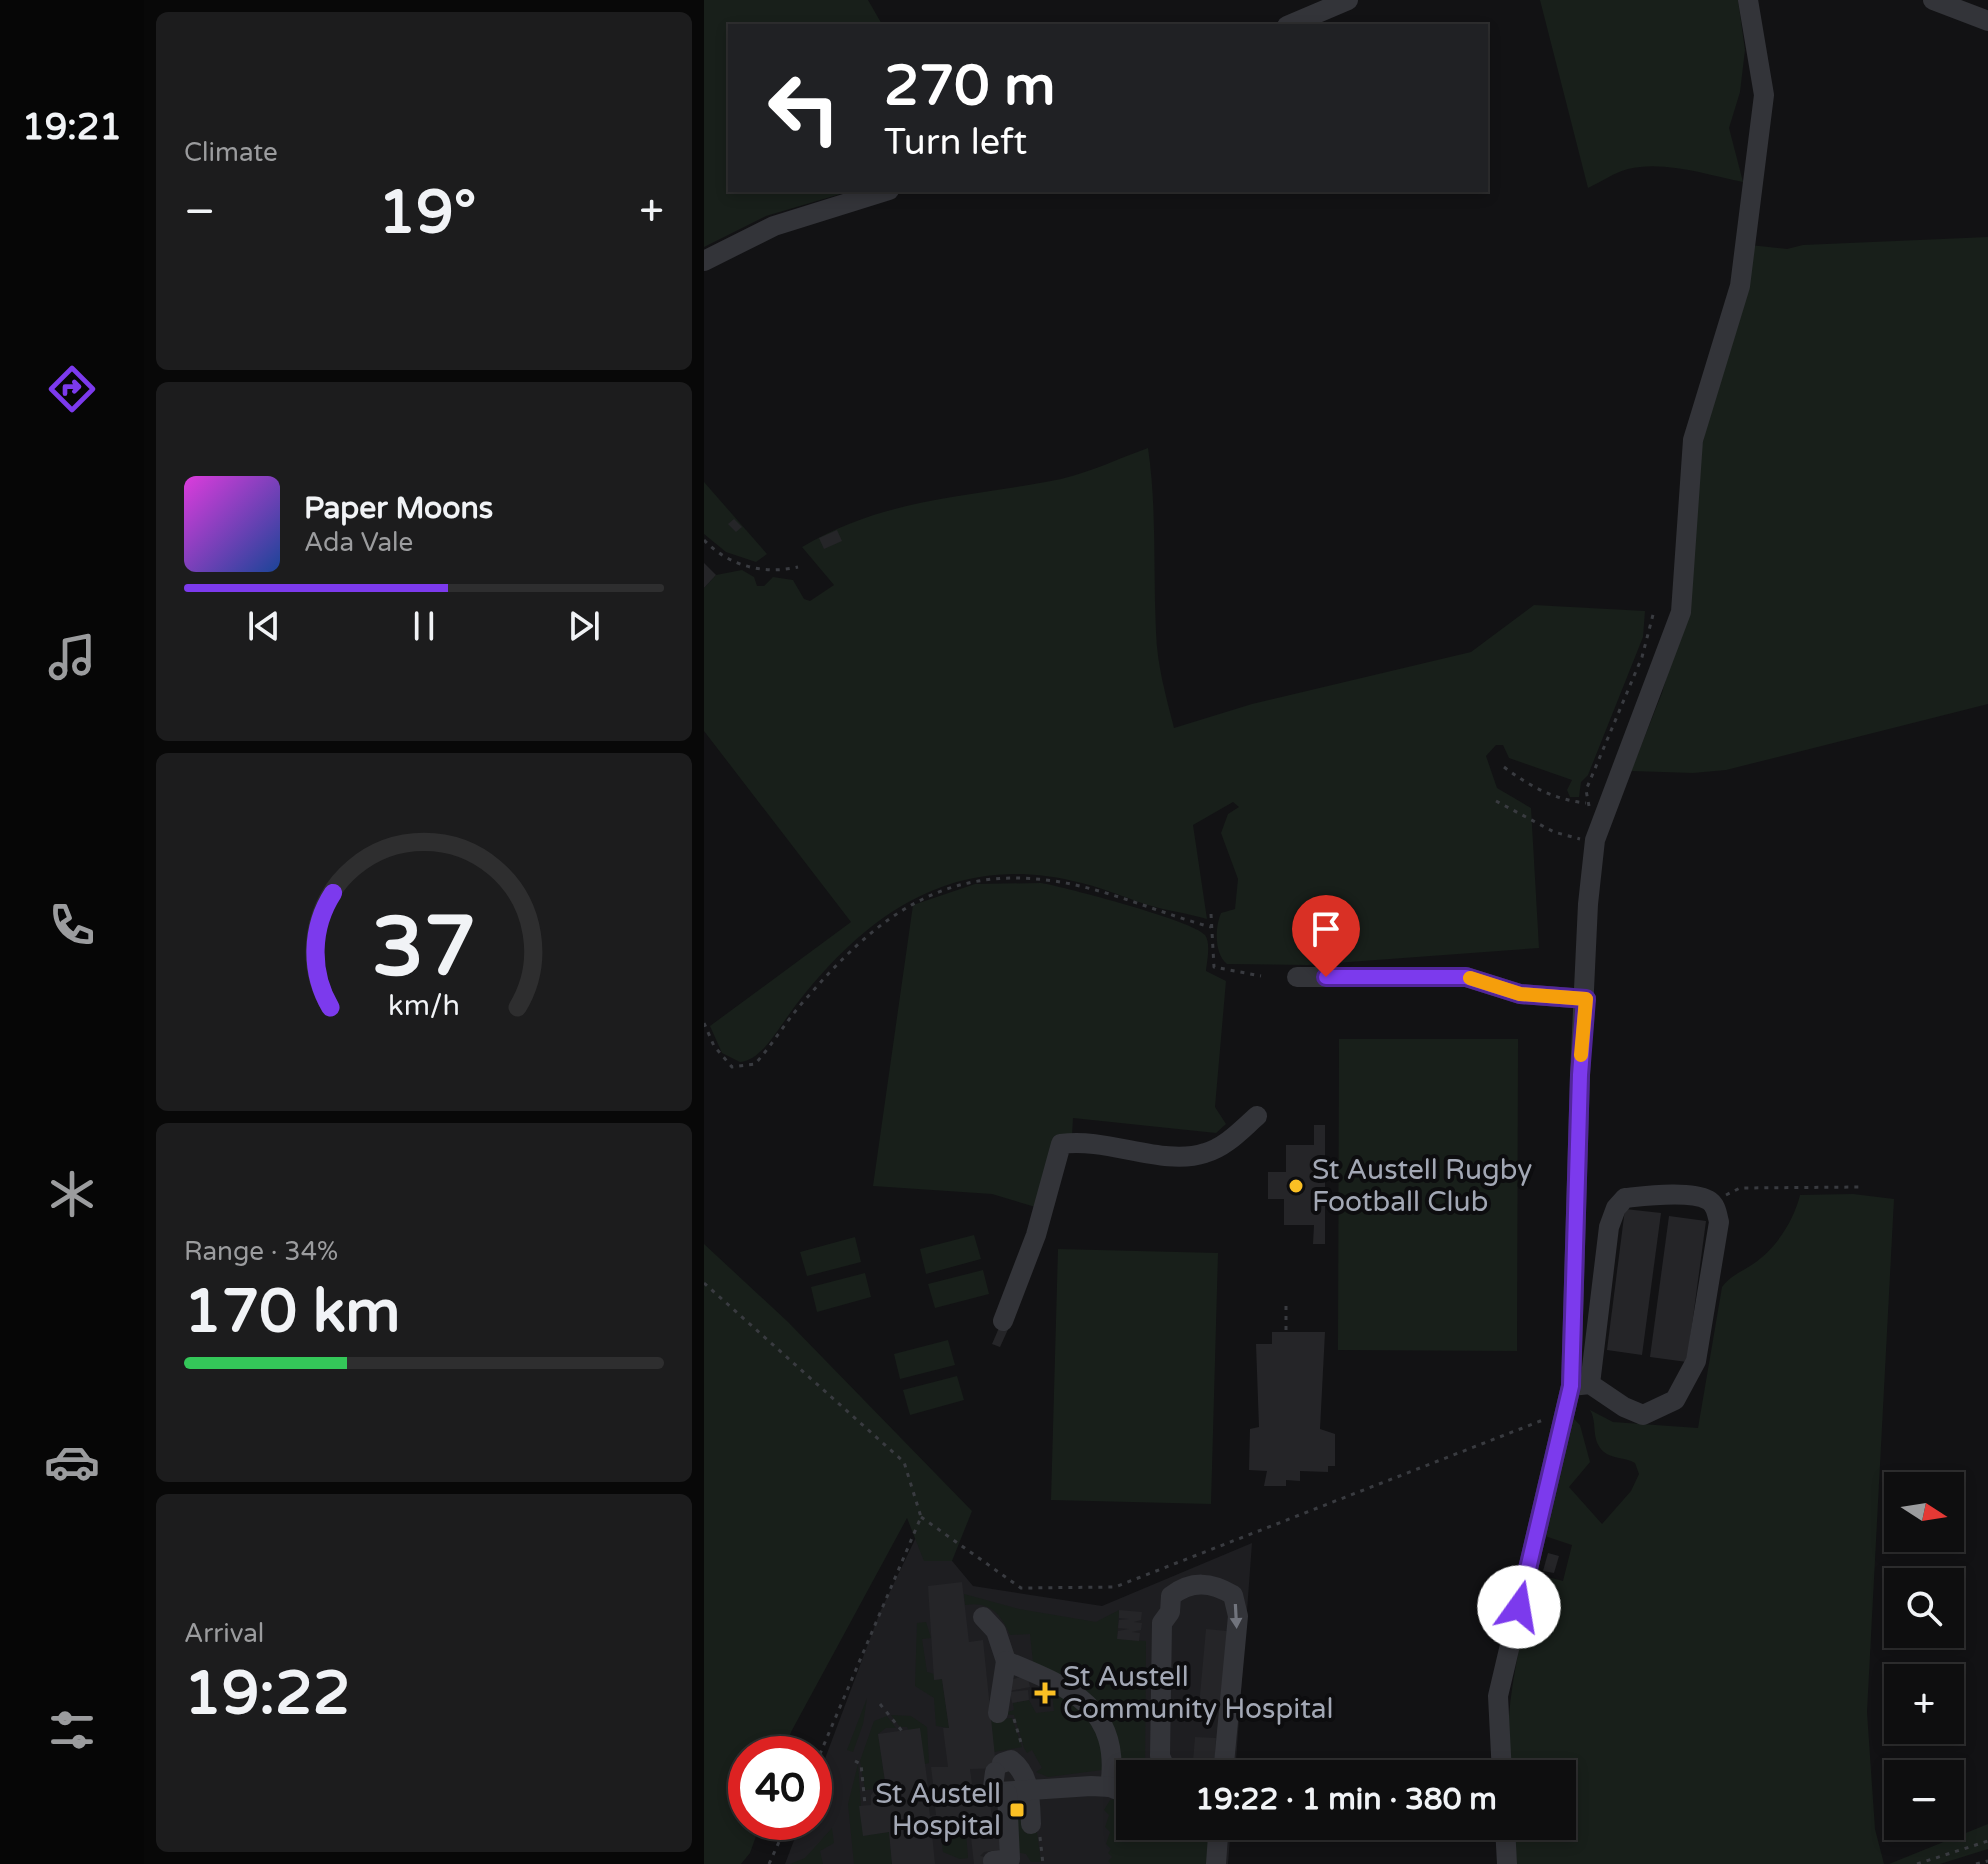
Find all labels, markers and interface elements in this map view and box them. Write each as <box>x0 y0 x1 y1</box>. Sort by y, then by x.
text: 270 m <box>884 53 1055 120</box>
icon: left <box>752 56 856 160</box>
text: 19:21 <box>22 106 122 149</box>
text: Turn left <box>884 121 1027 164</box>
text: Climate <box>184 137 278 168</box>
text: 19° <box>378 177 476 249</box>
text: − <box>184 186 215 239</box>
text: + <box>639 186 664 239</box>
icon: directions <box>44 361 100 417</box>
text: Paper Moons <box>304 490 493 527</box>
text: Ada Vale <box>304 527 413 558</box>
icon: previous <box>242 604 286 648</box>
icon: pause <box>402 604 446 648</box>
icon: next <box>562 604 606 648</box>
icon: music <box>44 629 100 685</box>
pin <box>1292 895 1360 977</box>
icon: phone <box>44 897 100 953</box>
text: 37 <box>372 898 476 998</box>
icon: arrive <box>1304 907 1348 951</box>
text: km/h <box>388 989 460 1023</box>
place label: St Austell Rugby Football Club <box>1312 1153 1532 1219</box>
icon: climate <box>44 1166 100 1222</box>
marker: St Austell Rugby Football Club <box>1287 1177 1305 1195</box>
text: Range · 34% <box>184 1236 338 1267</box>
text: 170 km <box>184 1276 400 1348</box>
icon: car <box>44 1434 100 1490</box>
north arrow <box>1884 1472 1964 1552</box>
map controls <box>1884 1472 1964 1840</box>
position arrow <box>1477 1565 1561 1649</box>
button: search <box>1884 1568 1964 1648</box>
one-way arrow <box>1229 1604 1242 1630</box>
text: Arrival <box>184 1618 264 1649</box>
text: 19:22 <box>184 1658 350 1730</box>
place label: St Austell Community Hospital <box>1063 1660 1334 1726</box>
button: + <box>1884 1664 1964 1744</box>
marker: St Austell Community Hospital <box>1034 1682 1056 1704</box>
icon: filters <box>44 1702 100 1758</box>
speed limit sign: 40 <box>728 1736 832 1840</box>
button: − <box>1884 1760 1964 1840</box>
place label: St Austell Hospital <box>875 1777 1001 1843</box>
text: 19:22 · 1 min · 380 m <box>1195 1781 1497 1818</box>
marker: St Austell Hospital <box>1008 1801 1026 1819</box>

